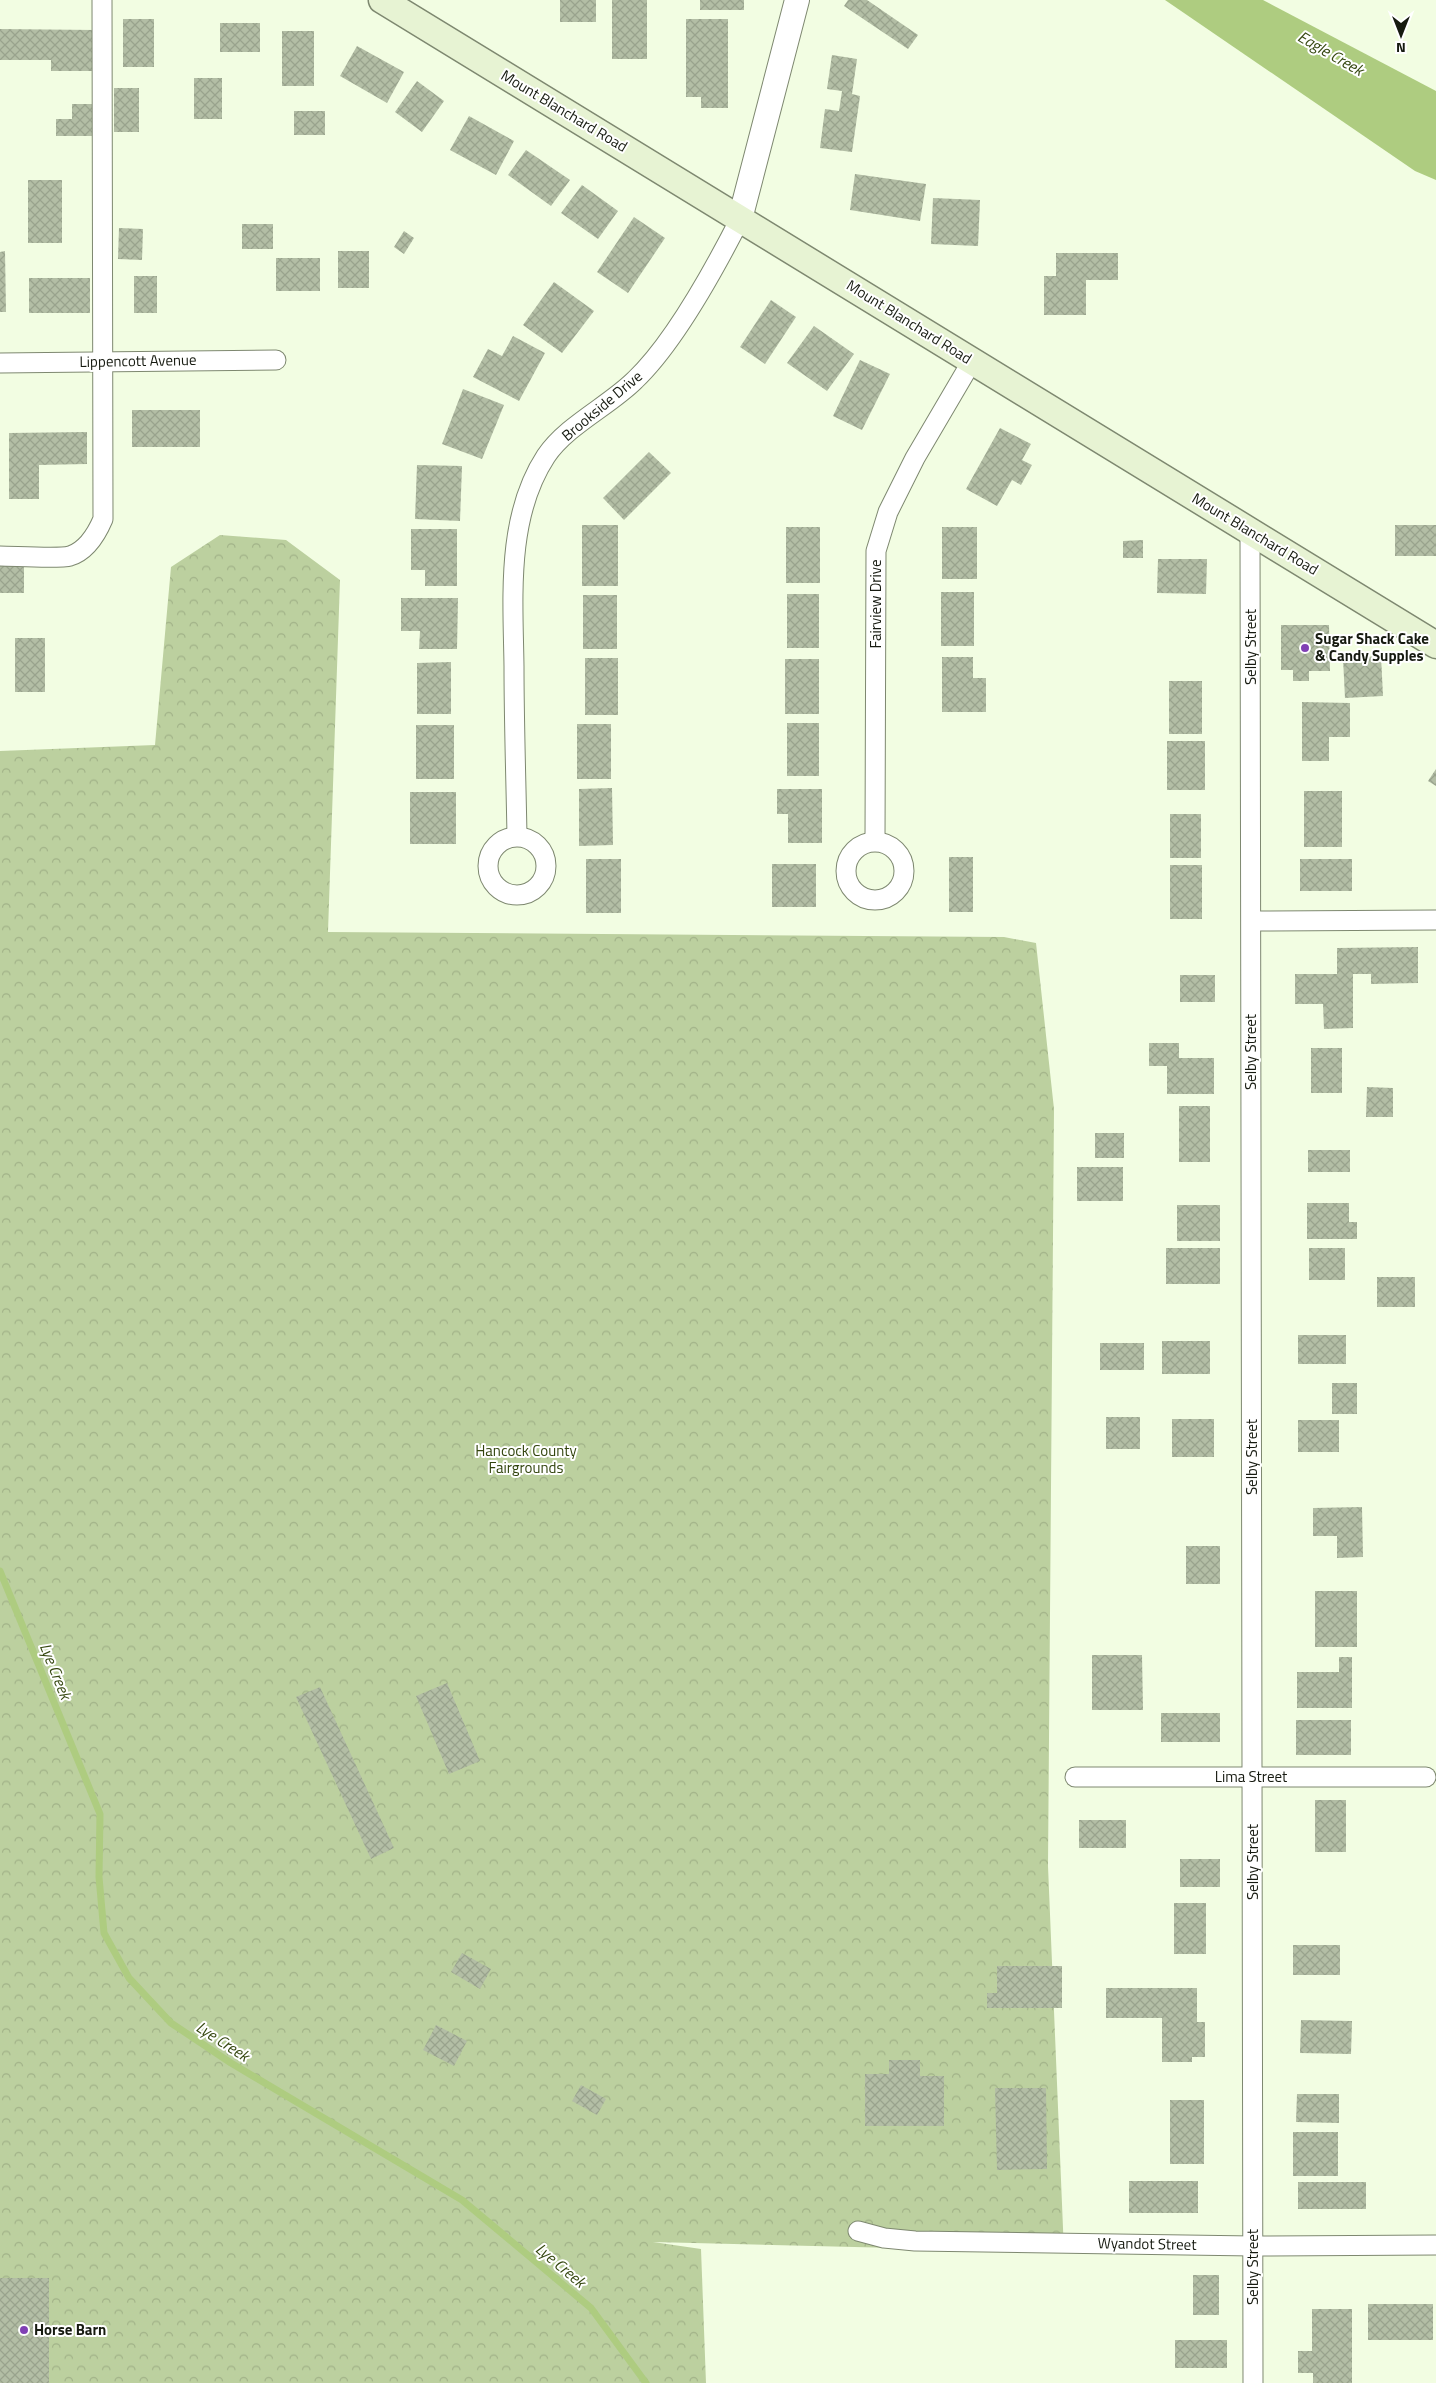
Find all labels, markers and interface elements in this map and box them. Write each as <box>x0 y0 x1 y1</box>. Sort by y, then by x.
north arrow <box>1376 10 1426 60</box>
water label: Eagle Creek <box>1294 24 1370 82</box>
text: N <box>1396 38 1406 59</box>
street label: Mount Blanchard Road <box>497 64 632 158</box>
street label: Mount Blanchard Road <box>842 274 976 370</box>
street label: Lippencott Avenue <box>79 348 197 373</box>
street label: Brookside Drive <box>556 365 647 446</box>
street label: Mount Blanchard Road <box>1188 487 1323 581</box>
street label: Fairview Drive <box>864 560 887 648</box>
street label: Selby Street <box>1239 608 1262 685</box>
place label: Sugar Shack Cake & Candy Supples <box>1315 627 1429 667</box>
marker: Sugar Shack Cake & Candy Supples <box>1299 642 1311 654</box>
street label: Selby Street <box>1239 1013 1262 1090</box>
street label: Selby Street <box>1240 1418 1263 1495</box>
park label: Hancock County Fairgrounds <box>475 1439 577 1479</box>
water label: Lye Creek <box>34 1639 79 1705</box>
street label: Lima Street <box>1215 1765 1288 1788</box>
street label: Selby Street <box>1241 1823 1264 1900</box>
water label: Lye Creek <box>192 2015 256 2068</box>
street label: Selby Street <box>1241 2228 1264 2305</box>
street label: Wyandot Street <box>1097 2231 1197 2256</box>
water label: Lye Creek <box>531 2237 593 2294</box>
place label: Horse Barn <box>34 2318 106 2341</box>
marker: Horse Barn <box>18 2324 30 2336</box>

